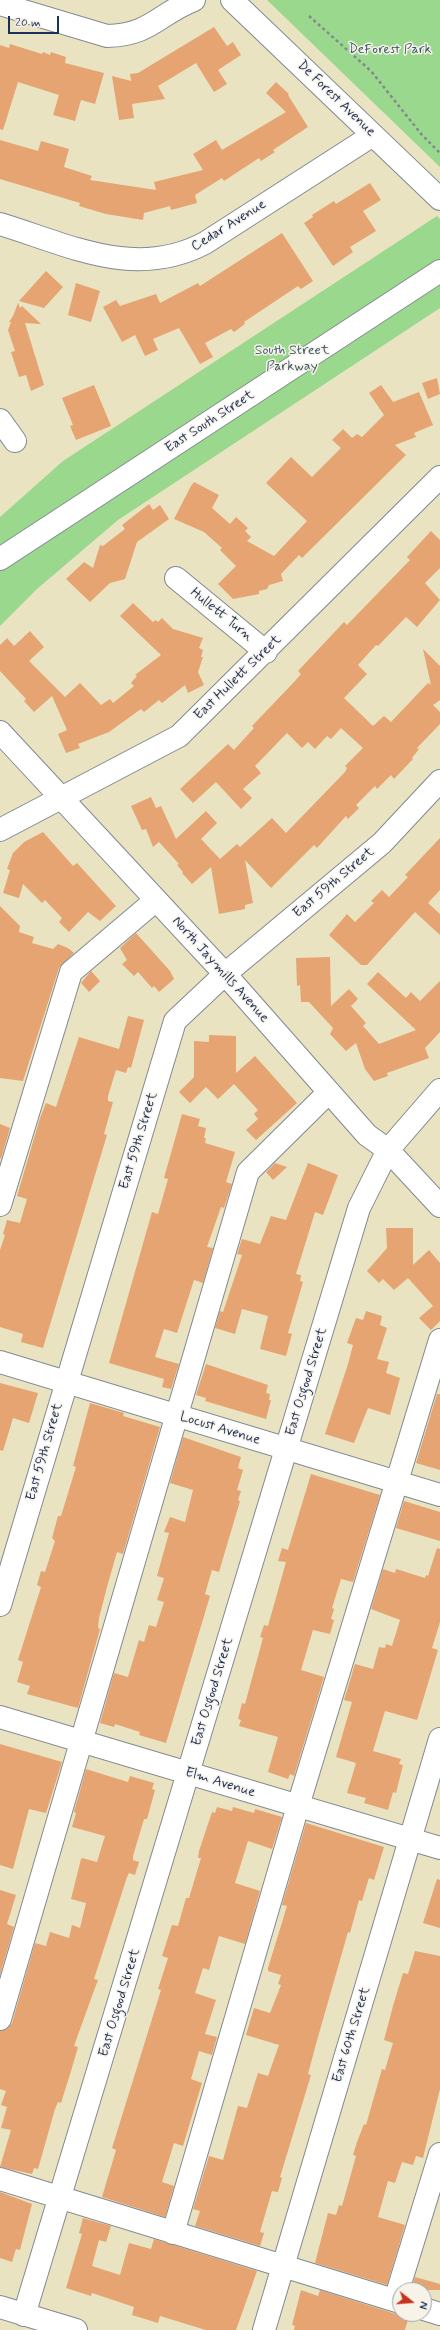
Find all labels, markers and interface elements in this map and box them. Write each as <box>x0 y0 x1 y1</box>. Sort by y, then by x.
scale bar <box>10 8 61 34</box>
text: 20 m <box>15 15 41 31</box>
park label: DeForest Park <box>349 42 431 58</box>
street label: De Forest Avenue <box>293 57 379 141</box>
street label: Cedar Avenue <box>189 196 269 256</box>
park label: South Street Parkway <box>255 343 329 376</box>
street label: East South Street <box>162 387 258 457</box>
street label: Hullett Turn <box>186 585 256 645</box>
street label: East Hullett Street <box>191 632 285 724</box>
street label: East 59th Street <box>290 844 378 922</box>
street label: North Jaymills Avenue <box>168 913 272 1027</box>
street label: East 59th Street <box>116 1090 162 1192</box>
street label: East Osgood Street <box>283 1326 331 1438</box>
street label: East 59th Street <box>23 1401 67 1503</box>
street label: Locust Avenue <box>178 1409 262 1449</box>
street label: East Osgood Street <box>189 1636 237 1748</box>
street label: Elm Avenue <box>183 1764 257 1802</box>
street label: East Osgood Street <box>96 1947 144 2059</box>
street label: East 60th Street <box>329 1985 375 2085</box>
north arrow <box>392 2282 432 2322</box>
text: N <box>415 2300 430 2311</box>

